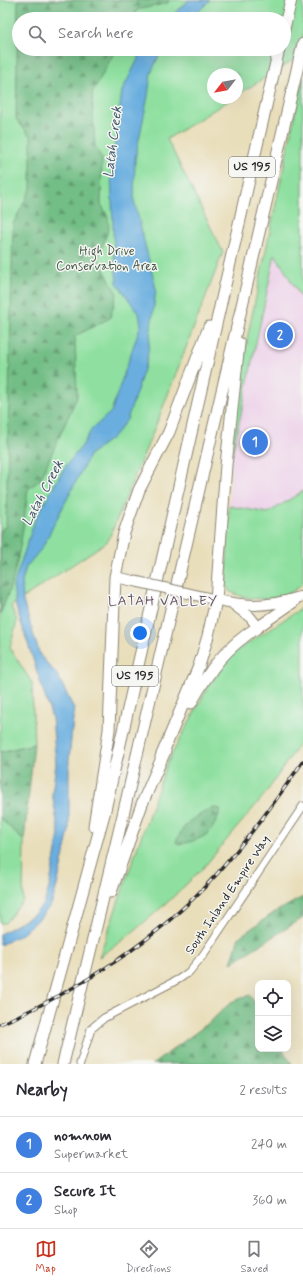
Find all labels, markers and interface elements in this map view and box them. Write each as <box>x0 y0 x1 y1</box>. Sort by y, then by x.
search box <box>12 12 291 56</box>
icon: search <box>26 23 48 45</box>
text: Search here <box>58 24 134 44</box>
north arrow <box>207 68 243 104</box>
water label: Latah Creek <box>100 105 126 179</box>
road number: US 195 <box>229 157 275 177</box>
park label: High Drive Conservation Area <box>56 243 158 275</box>
pin: 2 <box>267 320 293 350</box>
pin: 1 <box>242 427 268 457</box>
water label: Latah Creek <box>18 457 68 529</box>
district label: LATAH VALLEY <box>108 592 218 610</box>
your location <box>130 623 150 643</box>
road number: US 195 <box>112 666 158 686</box>
street label: South Inland Empire Way <box>182 832 274 958</box>
map controls <box>255 980 291 1052</box>
button: locate <box>255 980 291 1016</box>
button: layers <box>255 1016 291 1052</box>
text: Nearby <box>16 1079 68 1101</box>
text: 2 results <box>240 1082 287 1099</box>
text: nomnom <box>54 1126 112 1146</box>
text: 1 <box>26 1136 32 1153</box>
text: 240 m <box>251 1136 287 1153</box>
text: Supermarket <box>54 1146 128 1163</box>
text: Secure It <box>54 1182 116 1202</box>
text: 2 <box>26 1192 32 1209</box>
text: 360 m <box>252 1192 287 1209</box>
text: Shop <box>54 1202 78 1219</box>
tab: Map <box>35 1238 57 1276</box>
tab: Directions <box>126 1238 171 1276</box>
tab: Saved <box>241 1238 268 1276</box>

